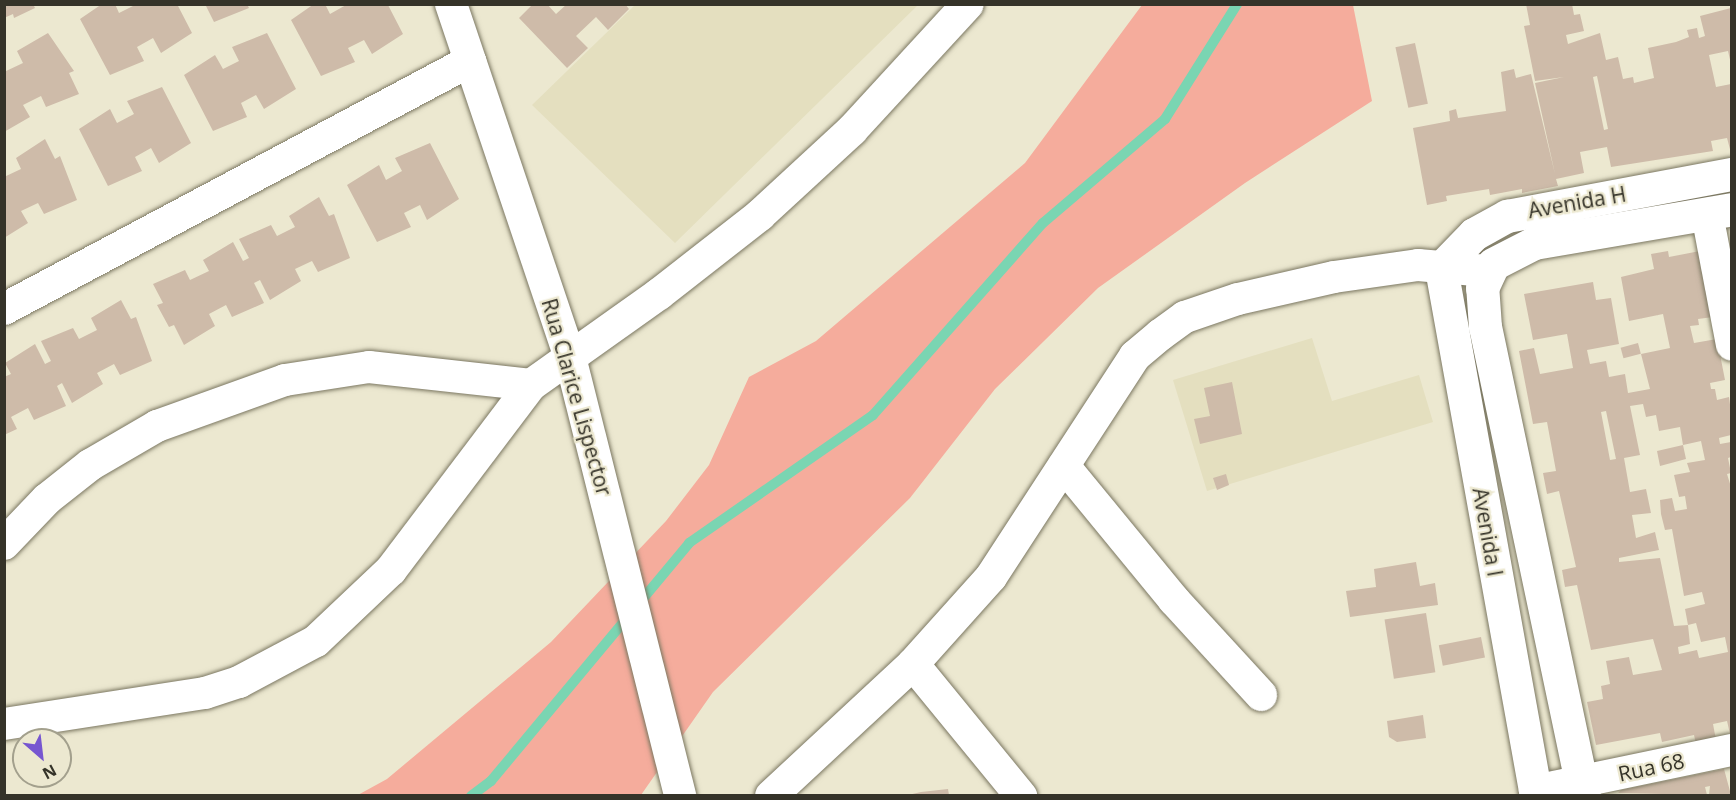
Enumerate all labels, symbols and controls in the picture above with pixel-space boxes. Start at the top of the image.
street label: Avenida H [1526,181,1628,223]
street label: Rua Clarice Lispector [537,295,617,499]
street label: Avenida I [1468,486,1508,578]
north arrow [12,728,72,788]
street label: Rua 68 [1616,748,1686,786]
text: N [39,759,60,785]

